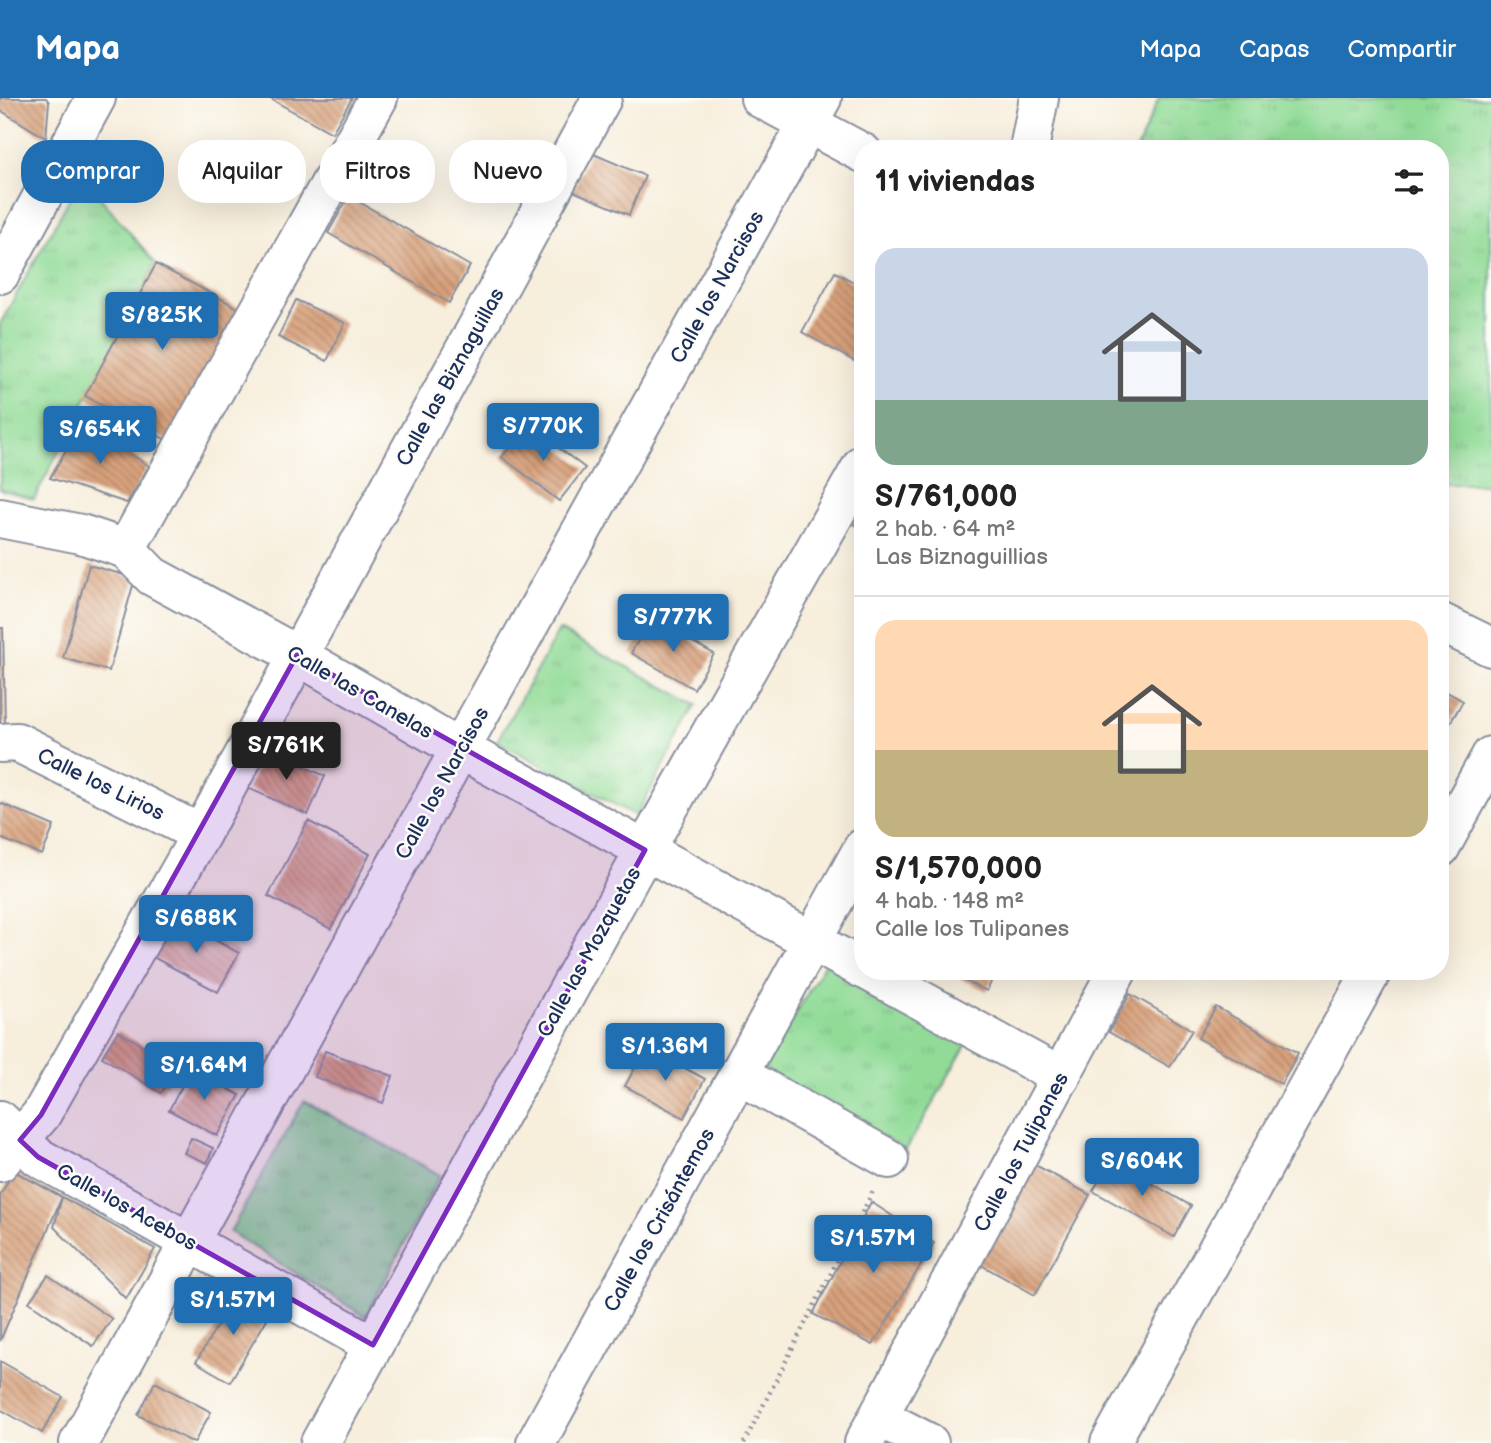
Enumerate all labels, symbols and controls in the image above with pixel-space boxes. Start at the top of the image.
text: Mapa [35,29,120,69]
text: Mapa [1140,35,1201,64]
text: Capas [1239,35,1309,64]
text: Compartir [1347,35,1456,64]
chip: Comprar [21,140,164,203]
chip: Alquilar [178,140,306,203]
chip: Filtros [320,140,435,203]
chip: Nuevo [449,140,567,203]
icon: filters [1390,163,1428,201]
text: 11 viviendas [875,164,1035,200]
street label: Calle los Narcisos [665,207,770,368]
street label: Calle las Biznaguillas [391,284,510,471]
pin: S/825K [105,292,219,352]
icon: home [1089,294,1215,420]
text: S/825K [121,301,203,329]
pin: S/770K [486,404,600,463]
pin: S/654K [43,406,157,466]
text: S/770K [503,412,583,440]
text: S/654K [59,415,141,443]
text: S/761,000 [875,479,1017,515]
text: 2 hab. · 64 m² [875,515,1015,543]
text: Las Biznaguillias [875,543,1048,571]
pin: S/777K [616,594,730,654]
text: S/777K [634,603,712,631]
street label: Calle las Canelas [282,640,437,744]
icon: home [1089,666,1215,792]
street label: Calle los Narcisos [390,703,495,864]
pin: S/761K [229,722,343,782]
text: S/761K [248,731,324,759]
street label: Calle los Lirios [33,743,169,826]
text: S/1,570,000 [875,851,1042,887]
street label: Calle las Mozquetas [532,863,647,1042]
text: 4 hab. · 148 m² [875,887,1024,915]
pin: S/688K [139,896,253,955]
text: S/688K [155,904,237,932]
text: Calle los Tulipanes [875,915,1069,943]
pin: S/1.36M [600,1024,730,1083]
text: S/1.36M [622,1032,708,1060]
pin: S/1.64M [139,1042,269,1102]
text: S/1.64M [160,1051,248,1079]
street label: Calle los Tulipanes [969,1068,1074,1236]
street label: Calle los Crisántemos [599,1124,720,1316]
pin: S/604K [1085,1138,1199,1198]
text: S/604K [1101,1147,1183,1175]
street label: Calle los Acebos [52,1158,201,1256]
pin: S/1.57M [808,1216,938,1275]
text: S/1.57M [830,1224,916,1252]
pin: S/1.57M [168,1278,298,1337]
text: S/1.57M [190,1286,276,1314]

